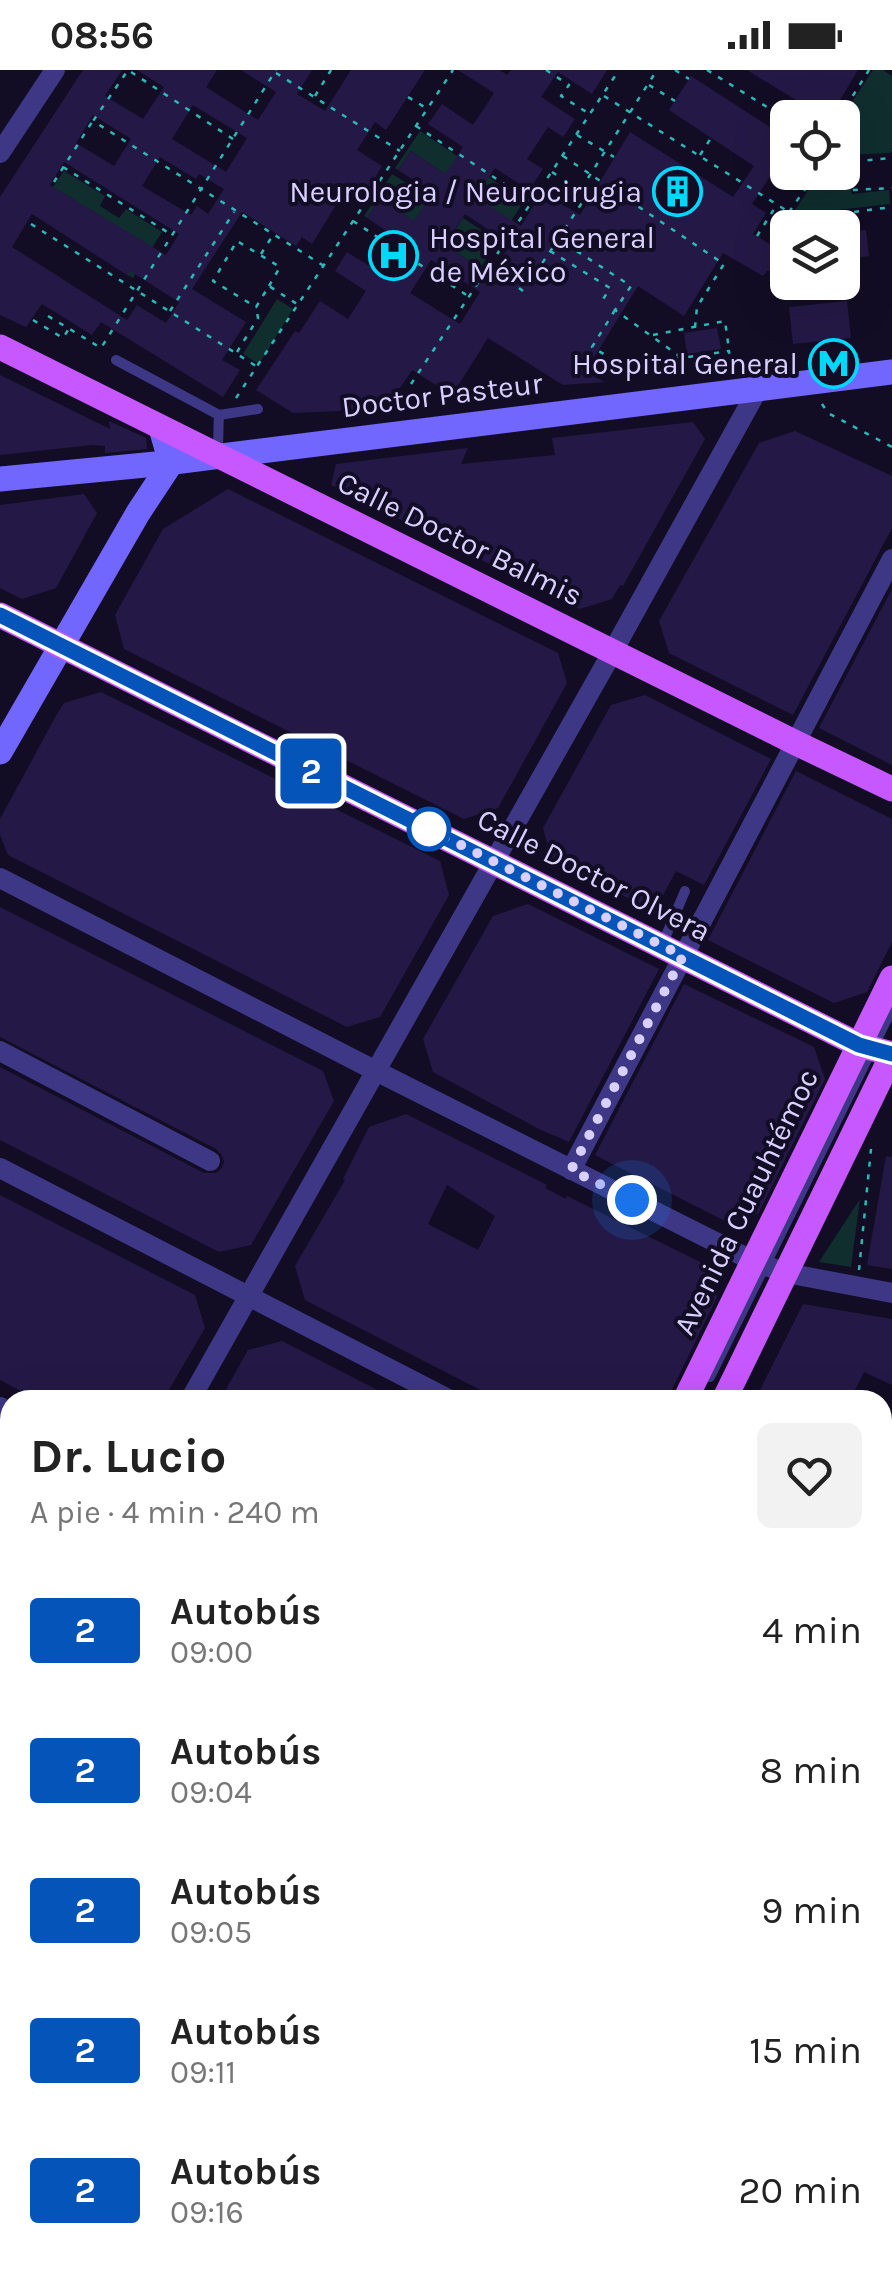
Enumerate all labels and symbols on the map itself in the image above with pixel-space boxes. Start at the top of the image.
building icon: Neurologia / Neurocirugia [651,166,703,218]
place label: Neurologia / Neurocirugia [289,174,642,210]
place label: Hospital General de México [429,220,655,290]
hospital icon: Hospital General de México [368,229,420,281]
metro station icon: Hospital General [807,338,859,390]
place label: Hospital General [572,346,798,382]
street label: Doctor Pasteur [340,365,545,425]
street label: Calle Doctor Balmis [332,464,588,614]
line badge: 2 [278,738,344,804]
street label: Calle Doctor Olvera [471,801,717,949]
unlabelled marker [408,808,450,850]
street label: Avenida Cuauhtémoc [666,1063,826,1341]
your location [607,1175,657,1225]

